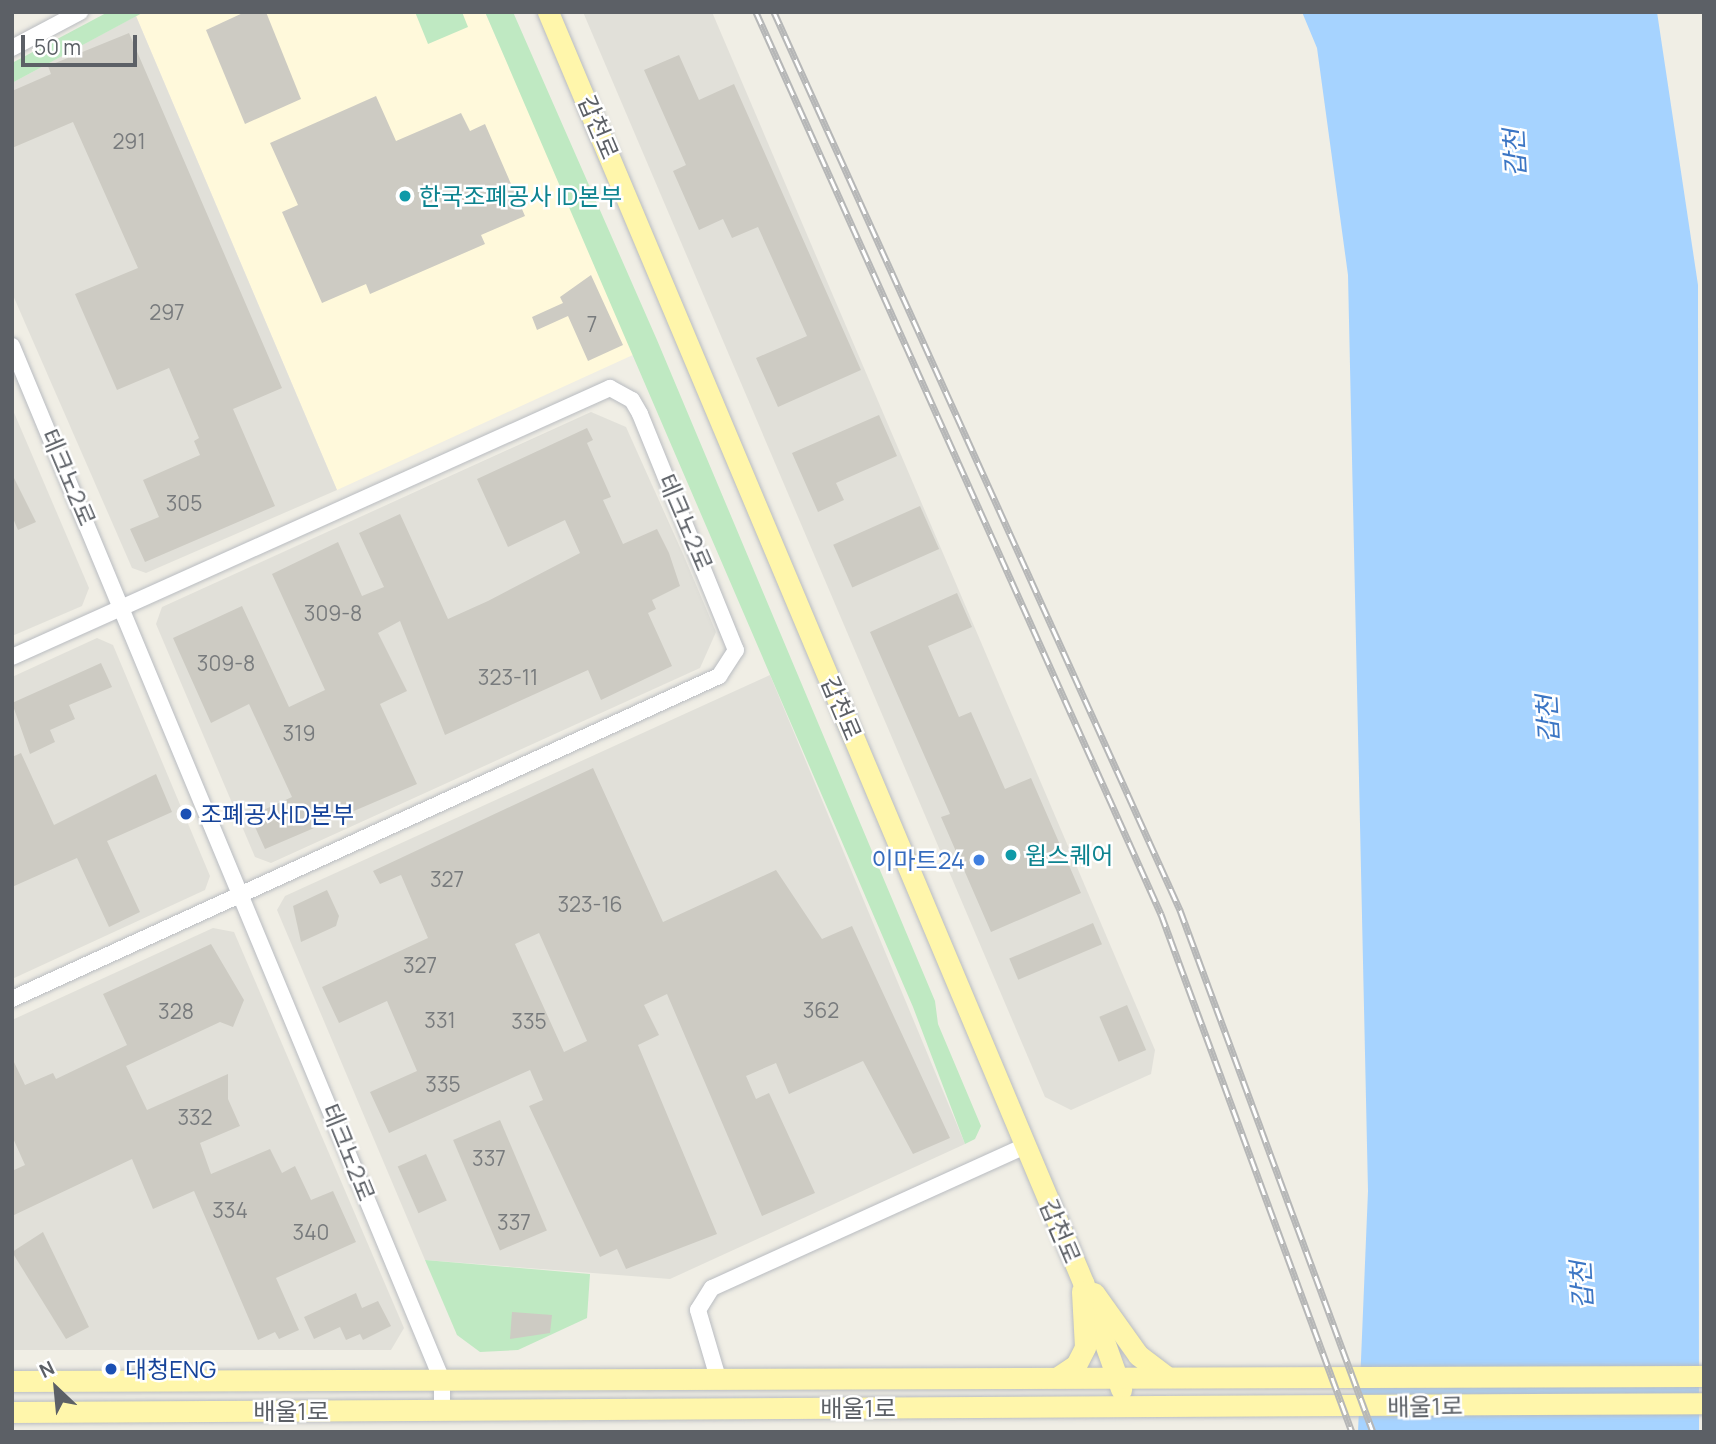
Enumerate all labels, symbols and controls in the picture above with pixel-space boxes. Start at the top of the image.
scale bar [24,21,140,65]
text: 50 m [34,33,81,61]
street label: 갑천로 [573,91,625,163]
house number: 291 [112,128,146,154]
water label: 갑천 [1498,128,1532,178]
place label: 한국조폐공사 ID본부 [419,182,622,210]
marker: 한국조폐공사 ID본부 [397,188,413,204]
house number: 297 [149,299,185,325]
house number: 7 [587,311,597,337]
street label: 테크노2로 [36,424,102,530]
street label: 테크노2로 [653,469,719,575]
house number: 305 [166,490,202,516]
house number: 309-8 [304,600,362,626]
house number: 309-8 [197,650,255,676]
house number: 323-11 [478,664,538,690]
street label: 갑천로 [816,672,868,744]
water label: 갑천 [1531,694,1565,744]
house number: 319 [283,720,315,746]
place label: 조폐공사ID본부 [200,800,354,828]
marker: 조폐공사ID본부 [178,806,194,822]
place label: 윕스퀘어 [1025,841,1113,869]
place label: 이마트24 [871,846,965,874]
marker: 윕스퀘어 [1003,847,1019,863]
marker: 이마트24 [971,852,987,868]
house number: 327 [430,866,464,892]
house number: 323-16 [557,891,623,917]
house number: 327 [403,952,437,978]
house number: 362 [803,997,839,1023]
house number: 328 [158,998,194,1024]
house number: 331 [424,1007,456,1033]
house number: 335 [511,1008,547,1034]
house number: 335 [425,1071,461,1097]
street label: 테크노2로 [317,1099,381,1205]
house number: 332 [177,1104,213,1130]
house number: 337 [472,1145,506,1171]
street label: 갑천로 [1035,1195,1087,1267]
house number: 334 [212,1197,248,1223]
house number: 337 [497,1209,531,1235]
house number: 340 [293,1219,329,1245]
water label: 갑천 [1565,1260,1599,1310]
north arrow [21,1353,91,1423]
text: N [35,1354,59,1384]
place label: 대청ENG [125,1355,216,1383]
marker: 대청ENG [103,1361,119,1377]
street label: 배울1로 [1387,1391,1463,1421]
street label: 배울1로 [820,1394,896,1422]
street label: 배울1로 [253,1397,329,1425]

